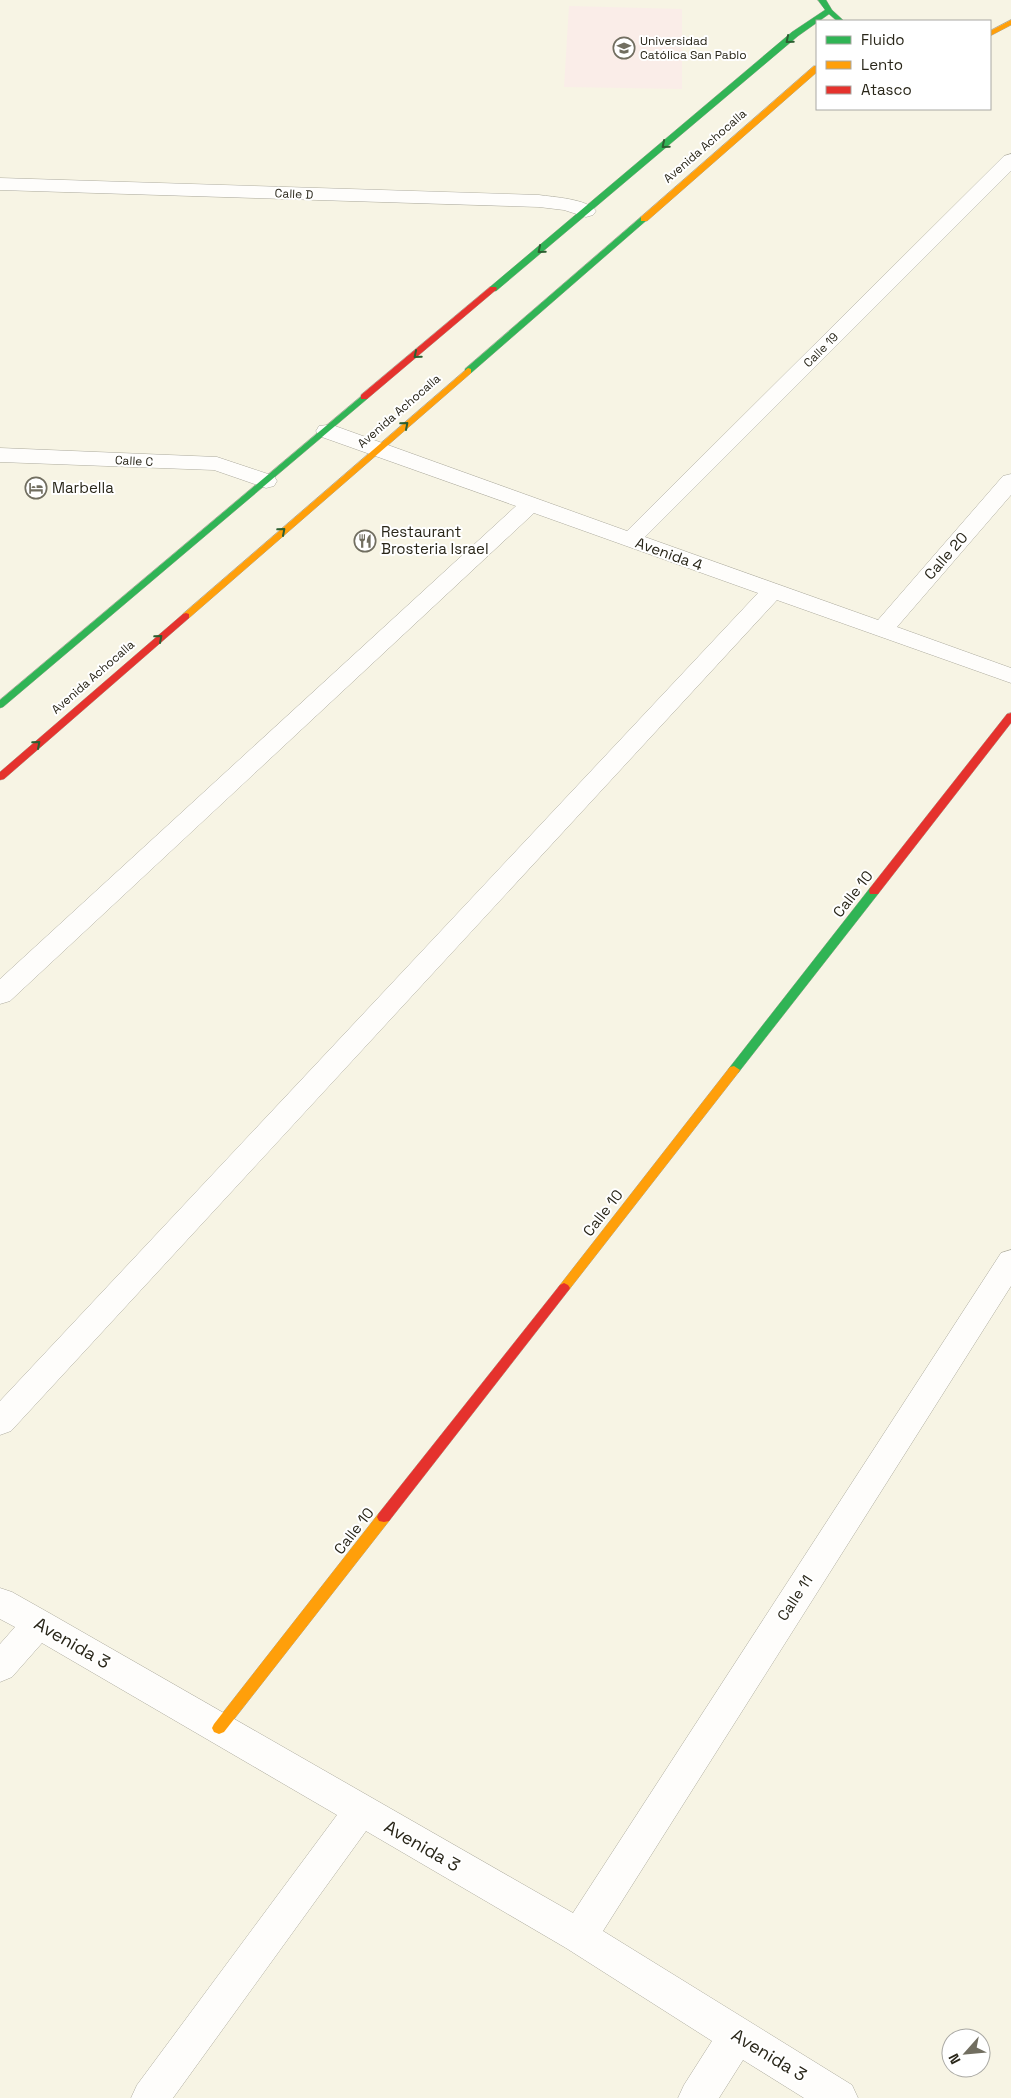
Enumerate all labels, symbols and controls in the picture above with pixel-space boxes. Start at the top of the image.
legend [816,20,991,110]
text: Fluido [861,30,905,49]
place label: Universidad Católica San Pablo [640,33,747,63]
one-way arrow [786,34,795,42]
school or university icon: Universidad Católica San Pablo [612,36,636,60]
text: Lento [861,55,903,74]
text: Atasco [861,80,912,99]
street label: Avenida Achocalla [660,105,750,186]
one-way arrow [662,139,671,147]
street label: Calle D [274,185,314,203]
one-way arrow [538,244,547,252]
street label: Calle 19 [800,329,842,371]
one-way arrow [414,349,423,357]
street label: Avenida Achocalla [354,370,444,451]
one-way arrow [399,421,408,430]
street label: Calle C [114,452,154,470]
hotel icon: Marbella [24,476,48,500]
place label: Marbella [52,478,114,497]
place label: Restaurant Brosteria Israel [381,522,489,558]
one-way arrow [276,528,285,537]
street label: Calle 20 [920,528,971,583]
restaurant icon: Restaurant Brosteria Israel [353,529,377,553]
street label: Avenida 4 [633,533,705,574]
one-way arrow [154,635,163,644]
street label: Avenida Achocalla [48,636,138,717]
one-way arrow [31,741,40,750]
street label: Calle 10 [828,866,877,921]
street label: Calle 10 [578,1185,627,1240]
street label: Calle 10 [329,1503,378,1558]
street label: Calle 11 [773,1571,816,1624]
street label: Avenida 3 [30,1612,114,1674]
street label: Avenida 3 [380,1815,464,1877]
street label: Avenida 3 [727,2023,811,2086]
north arrow [941,2028,991,2078]
text: N [944,2051,965,2067]

